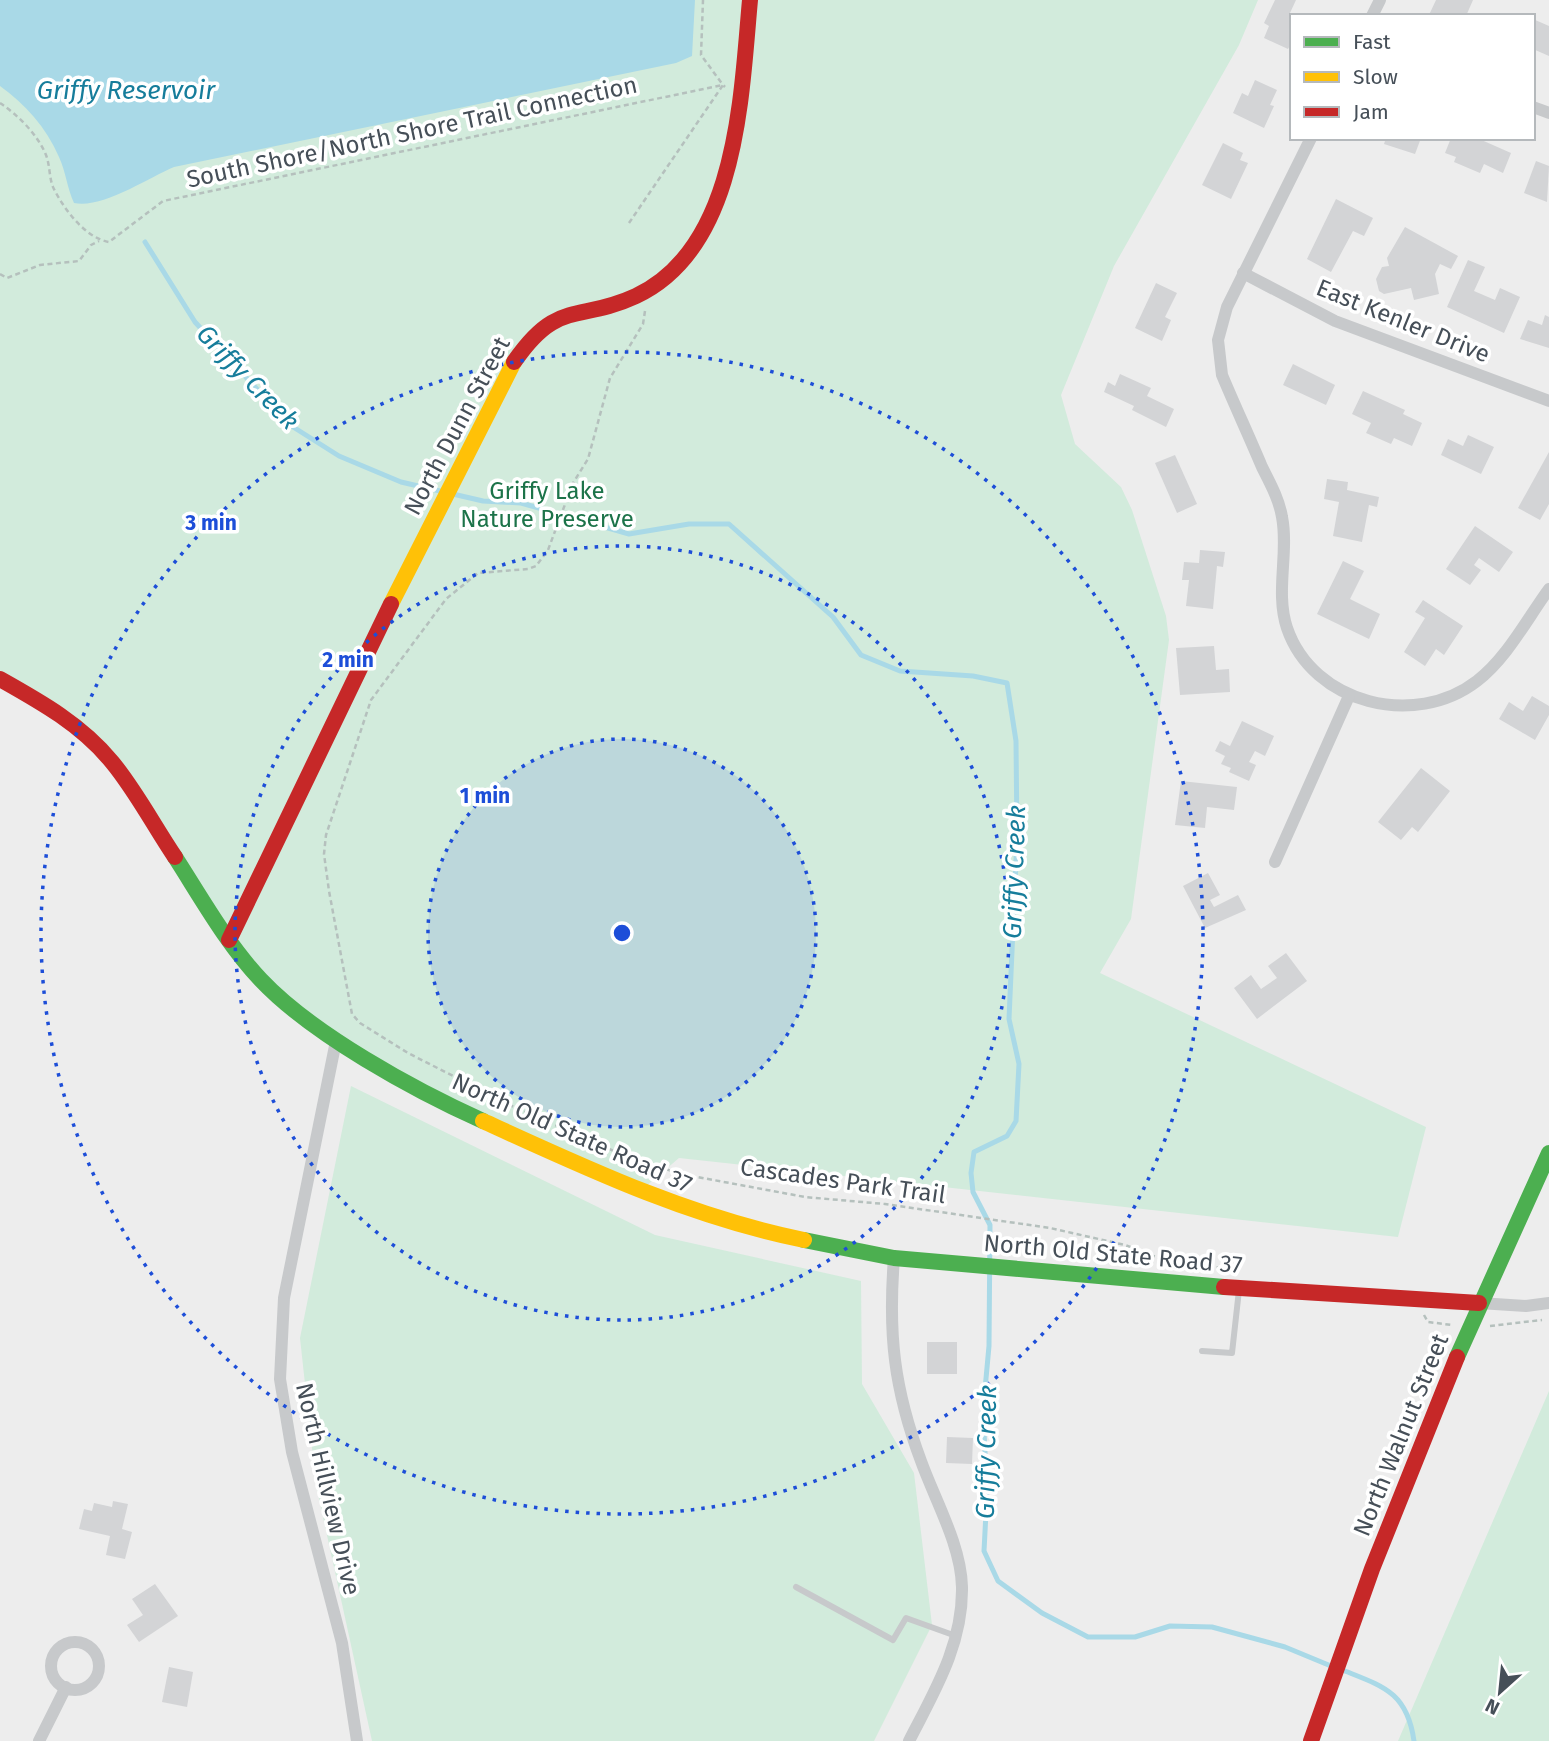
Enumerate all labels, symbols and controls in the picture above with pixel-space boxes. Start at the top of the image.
legend [1290,14,1535,140]
text: Fast [1353,29,1391,55]
text: Slow [1353,64,1398,90]
street label: South Shore/North Shore Trail Connection [184,71,640,193]
water label: Griffy Reservoir [37,75,216,106]
text: Jam [1353,99,1389,125]
street label: East Kenler Drive [1312,273,1494,369]
water label: Griffy Creek [190,318,305,436]
street label: North Dunn Street [398,332,516,520]
park label: Griffy Lake Nature Preserve [460,477,634,533]
text: 3 min [184,510,237,536]
text: 2 min [322,647,374,673]
text: 1 min [460,783,510,809]
water label: Griffy Creek [997,805,1032,940]
centre of rings [610,921,634,945]
street label: North Old State Road 37 [448,1067,696,1199]
street label: Cascades Park Trail [739,1153,947,1209]
street label: North Old State Road 37 [982,1229,1244,1279]
street label: North Walnut Street [1348,1329,1455,1540]
street label: North Hillview Drive [290,1380,366,1598]
water label: Griffy Creek [970,1385,1003,1519]
north arrow [1465,1657,1535,1727]
text: N [1482,1694,1503,1720]

